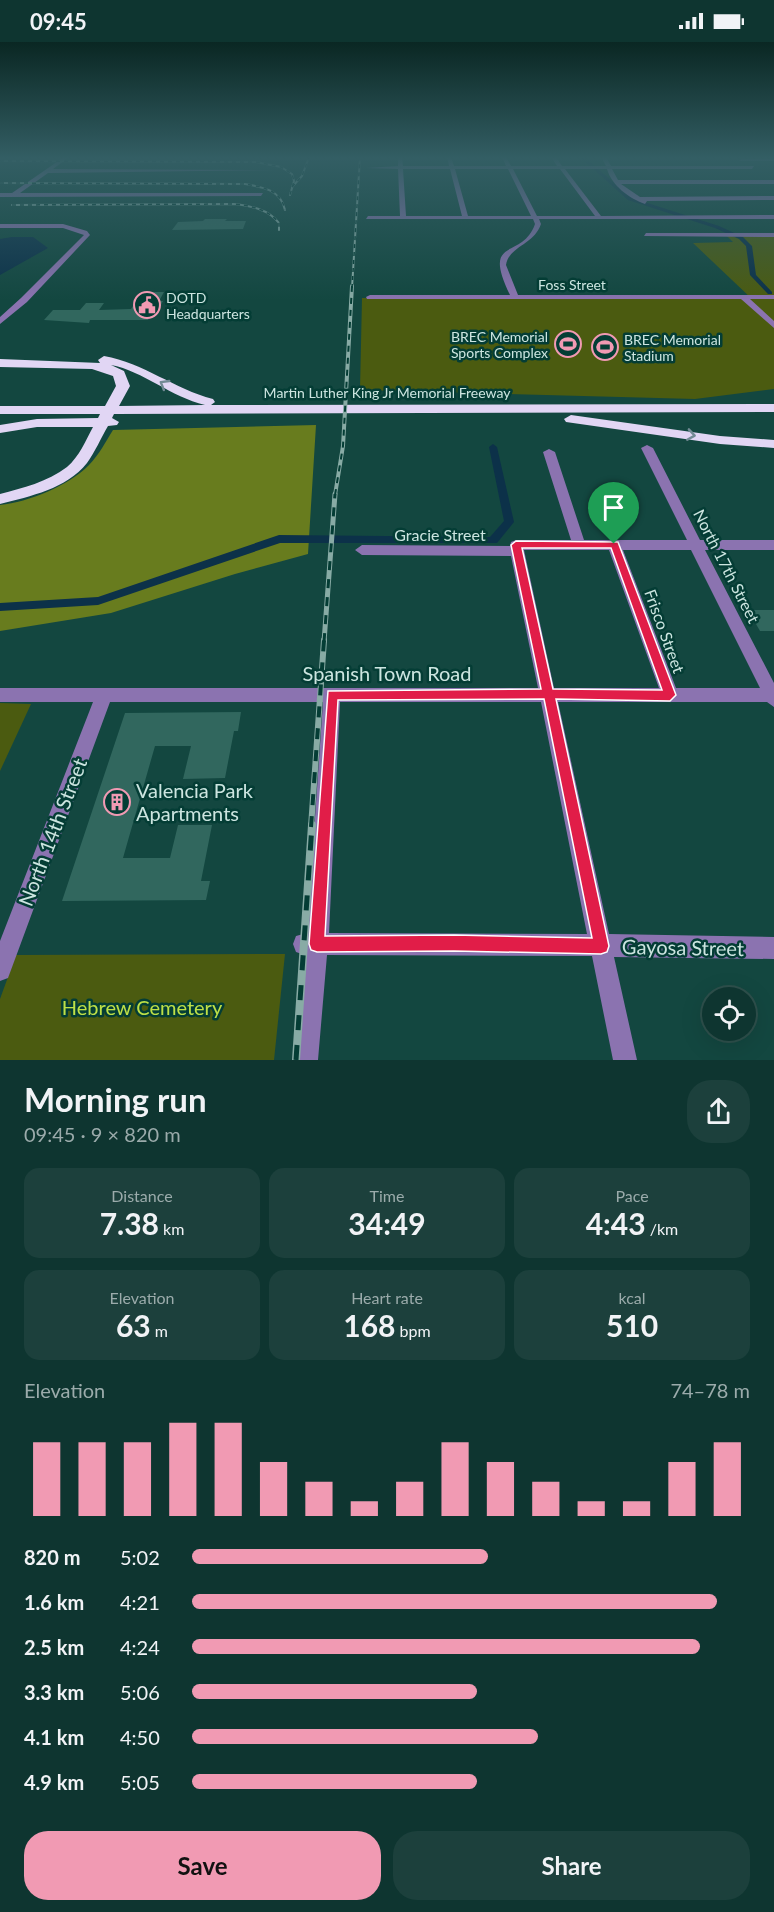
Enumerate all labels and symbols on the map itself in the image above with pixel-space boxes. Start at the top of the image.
street label: Foss Street [538,276,606,293]
place label: DOTD Headquarters [166,289,250,322]
public building icon: DOTD Headquarters [132,290,162,320]
place label: BREC Memorial Sports Complex [451,328,548,361]
sports icon: BREC Memorial Sports Complex [553,329,583,359]
place label: BREC Memorial Stadium [624,331,721,364]
sports icon: BREC Memorial Stadium [590,332,620,362]
one-way arrow [160,380,170,392]
street label: Martin Luther King Jr Memorial Freeway [264,384,511,401]
one-way arrow [687,429,696,441]
pin [588,482,639,544]
street label: North 17th Street [690,506,764,626]
street label: Gracie Street [394,525,486,544]
street label: Frisco Street [641,587,689,676]
street label: Spanish Town Road [303,661,472,685]
street label: North 14th Street [13,755,91,909]
place label: Valencia Park Apartments [136,778,254,825]
building icon: Valencia Park Apartments [102,787,132,817]
street label: Gayosa Street [622,934,744,960]
park label: Hebrew Cemetery [62,995,223,1019]

